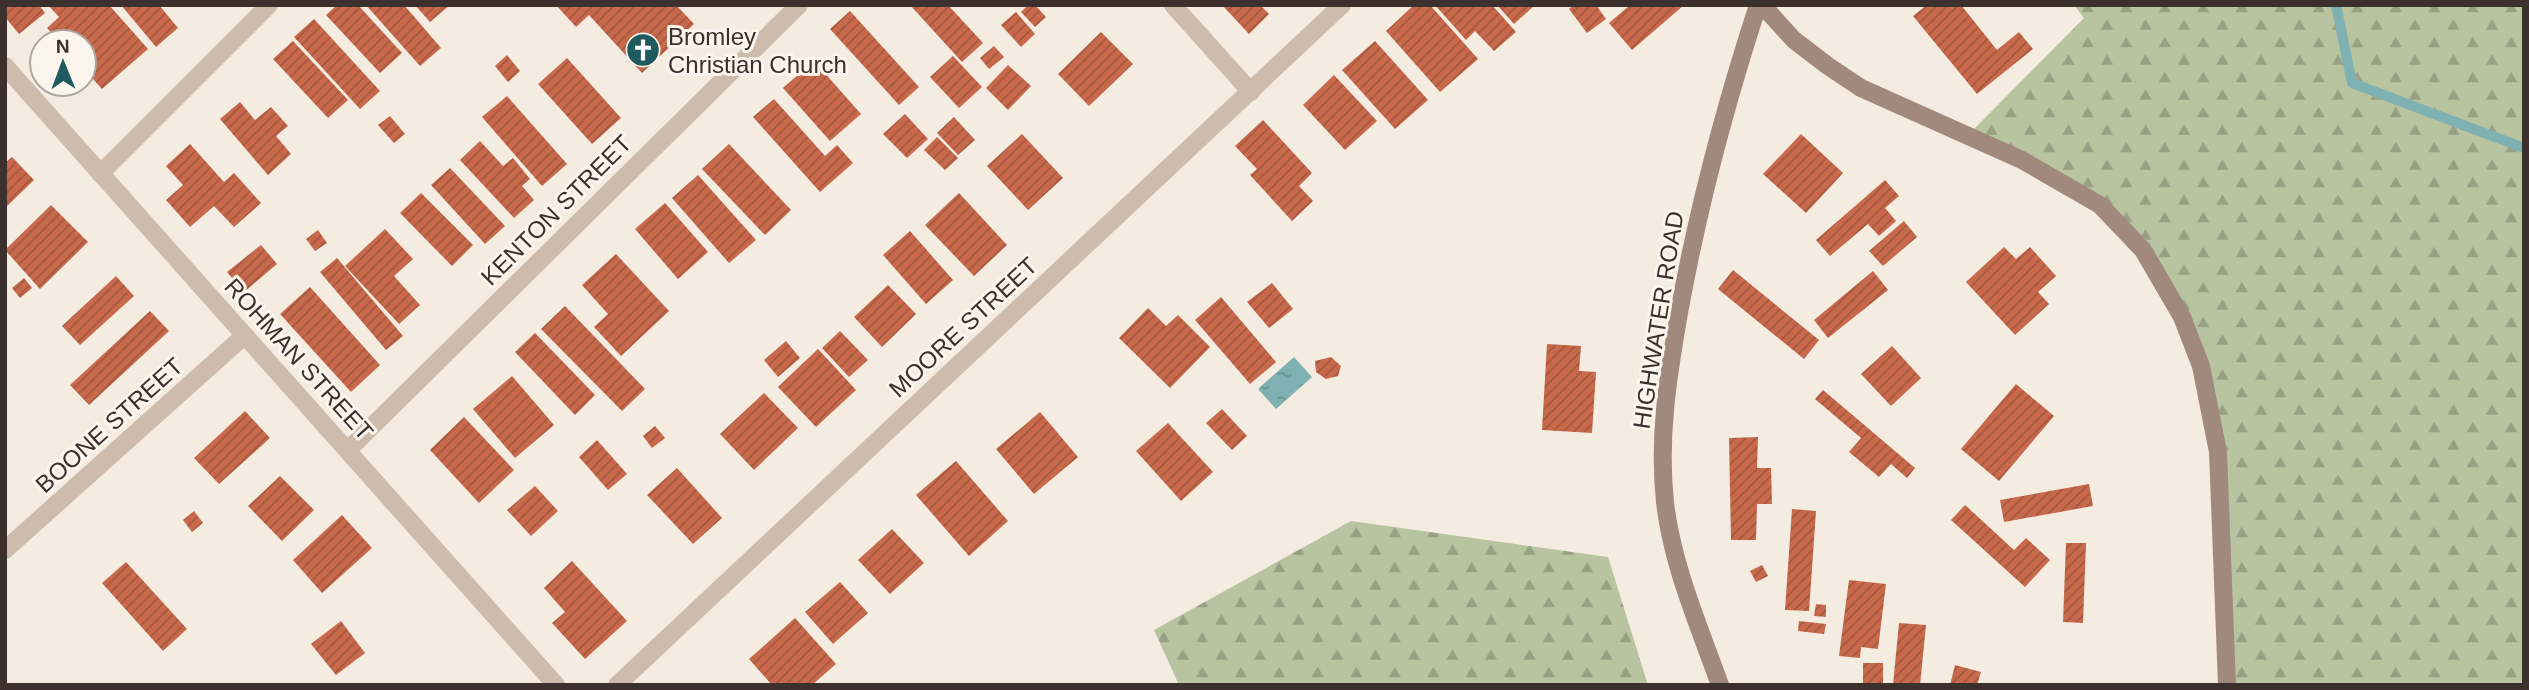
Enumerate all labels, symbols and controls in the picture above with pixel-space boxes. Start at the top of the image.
place label: Bromley Christian Church [668,23,847,78]
north arrow [28,28,98,98]
church icon: Bromley Christian Church [624,31,662,69]
text: N [56,36,70,57]
street label: KENTON STREET [475,129,637,291]
street label: HIGHWATER ROAD [1627,209,1689,431]
street label: MOORE STREET [884,251,1043,402]
street label: ROHMAN STREET [219,273,379,446]
street label: BOONE STREET [30,352,188,498]

